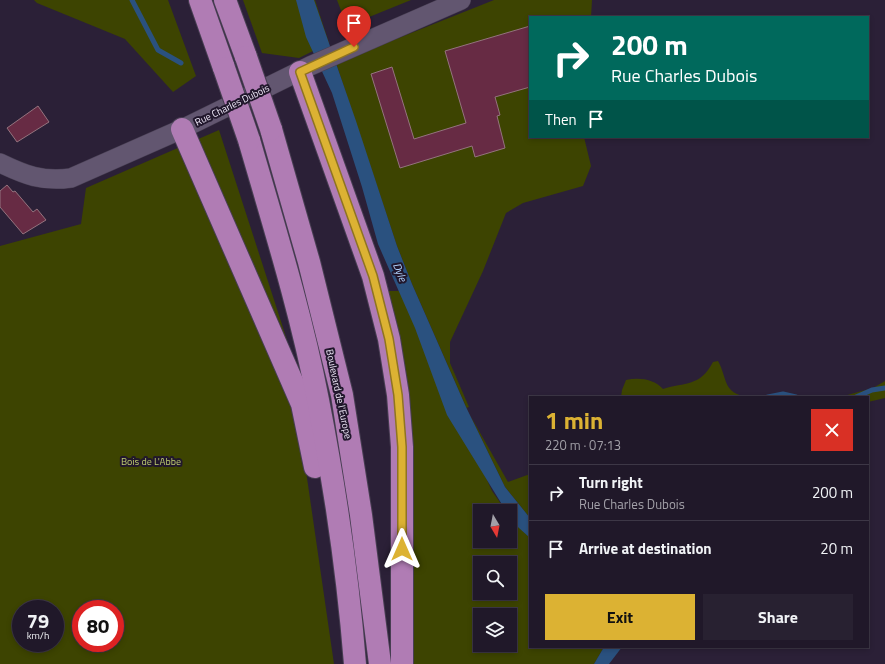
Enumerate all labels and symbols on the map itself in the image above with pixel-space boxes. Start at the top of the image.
pin [337,6,371,47]
street label: Rue Charles Dubois [192,80,272,130]
water label: Dyle [389,260,411,285]
street label: Boulevard de l'Europe [322,348,356,440]
park label: Bois de L'Abbe [121,454,181,469]
north arrow [473,504,517,548]
position arrow [381,528,423,570]
speed limit sign: 80 [72,600,124,652]

